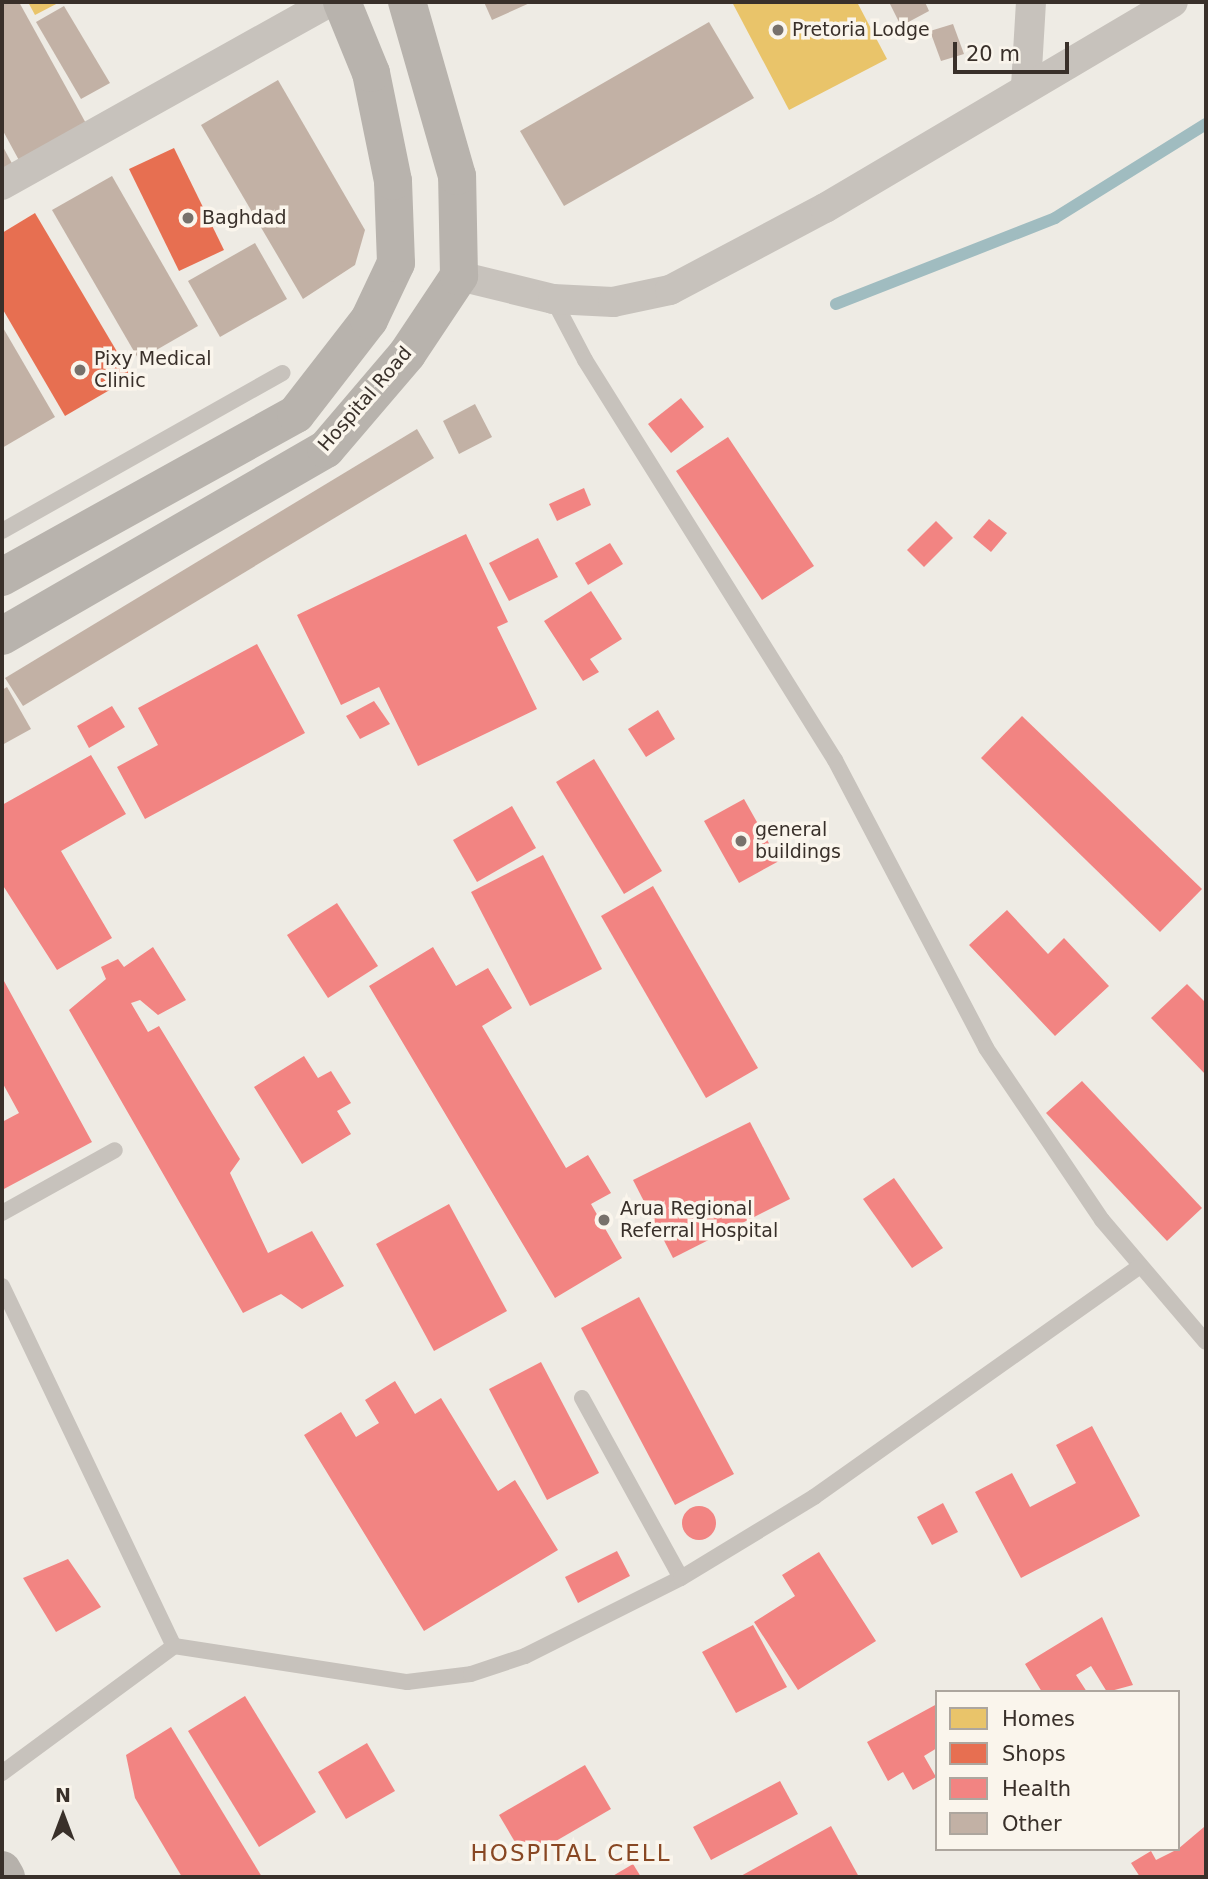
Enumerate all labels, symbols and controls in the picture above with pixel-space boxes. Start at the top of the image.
place label: Pretoria Lodge [792,19,930,41]
marker: Pretoria Lodge [770,22,786,38]
scale bar [956,28,1072,72]
text: 20 m [966,42,1020,66]
place label: Baghdad [202,207,287,229]
marker: Baghdad [180,210,196,226]
street label: Hospital Road [313,342,417,456]
place label: Pixy Medical Clinic [94,348,212,392]
marker: Pixy Medical Clinic [72,362,88,378]
place label: general buildings [755,819,841,863]
marker: general buildings [733,833,749,849]
place label: Arua Regional Referral Hospital [620,1198,778,1242]
marker: Arua Regional Referral Hospital [594,1210,614,1230]
legend [935,1690,1180,1851]
text: Homes [1002,1707,1075,1731]
text: Shops [1002,1742,1066,1766]
text: Health [1002,1777,1071,1801]
north arrow [28,1781,98,1851]
text: N [55,1784,71,1806]
text: Other [1002,1812,1062,1836]
district label: HOSPITAL CELL [472,1839,670,1867]

